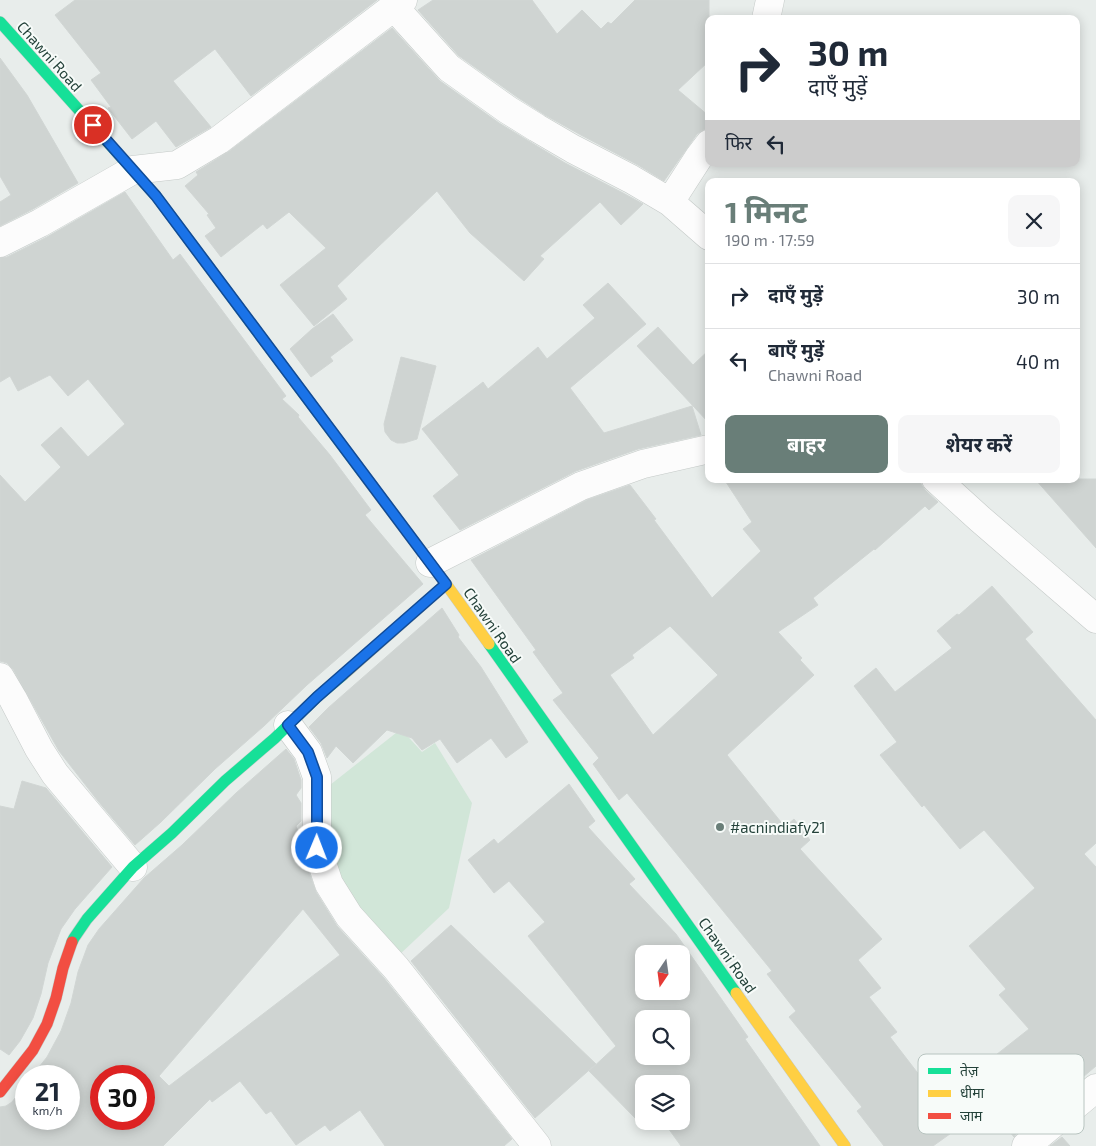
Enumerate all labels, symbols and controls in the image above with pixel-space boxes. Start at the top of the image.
street label: Chawni Road [14,17,86,95]
text: 30 m [808,31,888,73]
icon: right [725,35,790,100]
text: दाएँ मुड़ें [808,73,867,99]
pin [72,104,114,146]
icon: arrive [79,111,107,139]
icon: left [762,130,790,158]
text: फिर [725,131,752,154]
text: 1 मिनट [725,193,807,229]
button: close [1008,195,1060,247]
text: 190 m · 17:59 [725,230,815,249]
icon: right [725,282,753,310]
text: दाएँ मुड़ें [768,283,823,306]
text: 30 m [1017,285,1060,308]
text: बाएँ मुड़ें [768,338,824,361]
icon: left [725,347,753,375]
text: 40 m [1016,350,1060,373]
text: Chawni Road [768,365,862,384]
button: बाहर [725,415,888,473]
button: शेयर करें [898,415,1060,473]
street label: Chawni Road [460,584,526,666]
place label: #acnindiafy21 [730,818,826,836]
position arrow [290,821,342,873]
marker: #acnindiafy21 [714,821,726,833]
street label: Chawni Road [695,914,761,996]
north arrow [635,945,690,1000]
map controls [635,945,690,1130]
button: search [635,1010,690,1065]
legend [918,1054,1084,1134]
text: तेज़ [960,1062,979,1079]
speed limit sign: 30 [90,1065,155,1130]
button: layers [635,1075,690,1130]
text: 21 [35,1076,60,1106]
text: धीमा [960,1084,985,1101]
text: km/h [33,1103,62,1117]
text: जाम [960,1107,983,1124]

